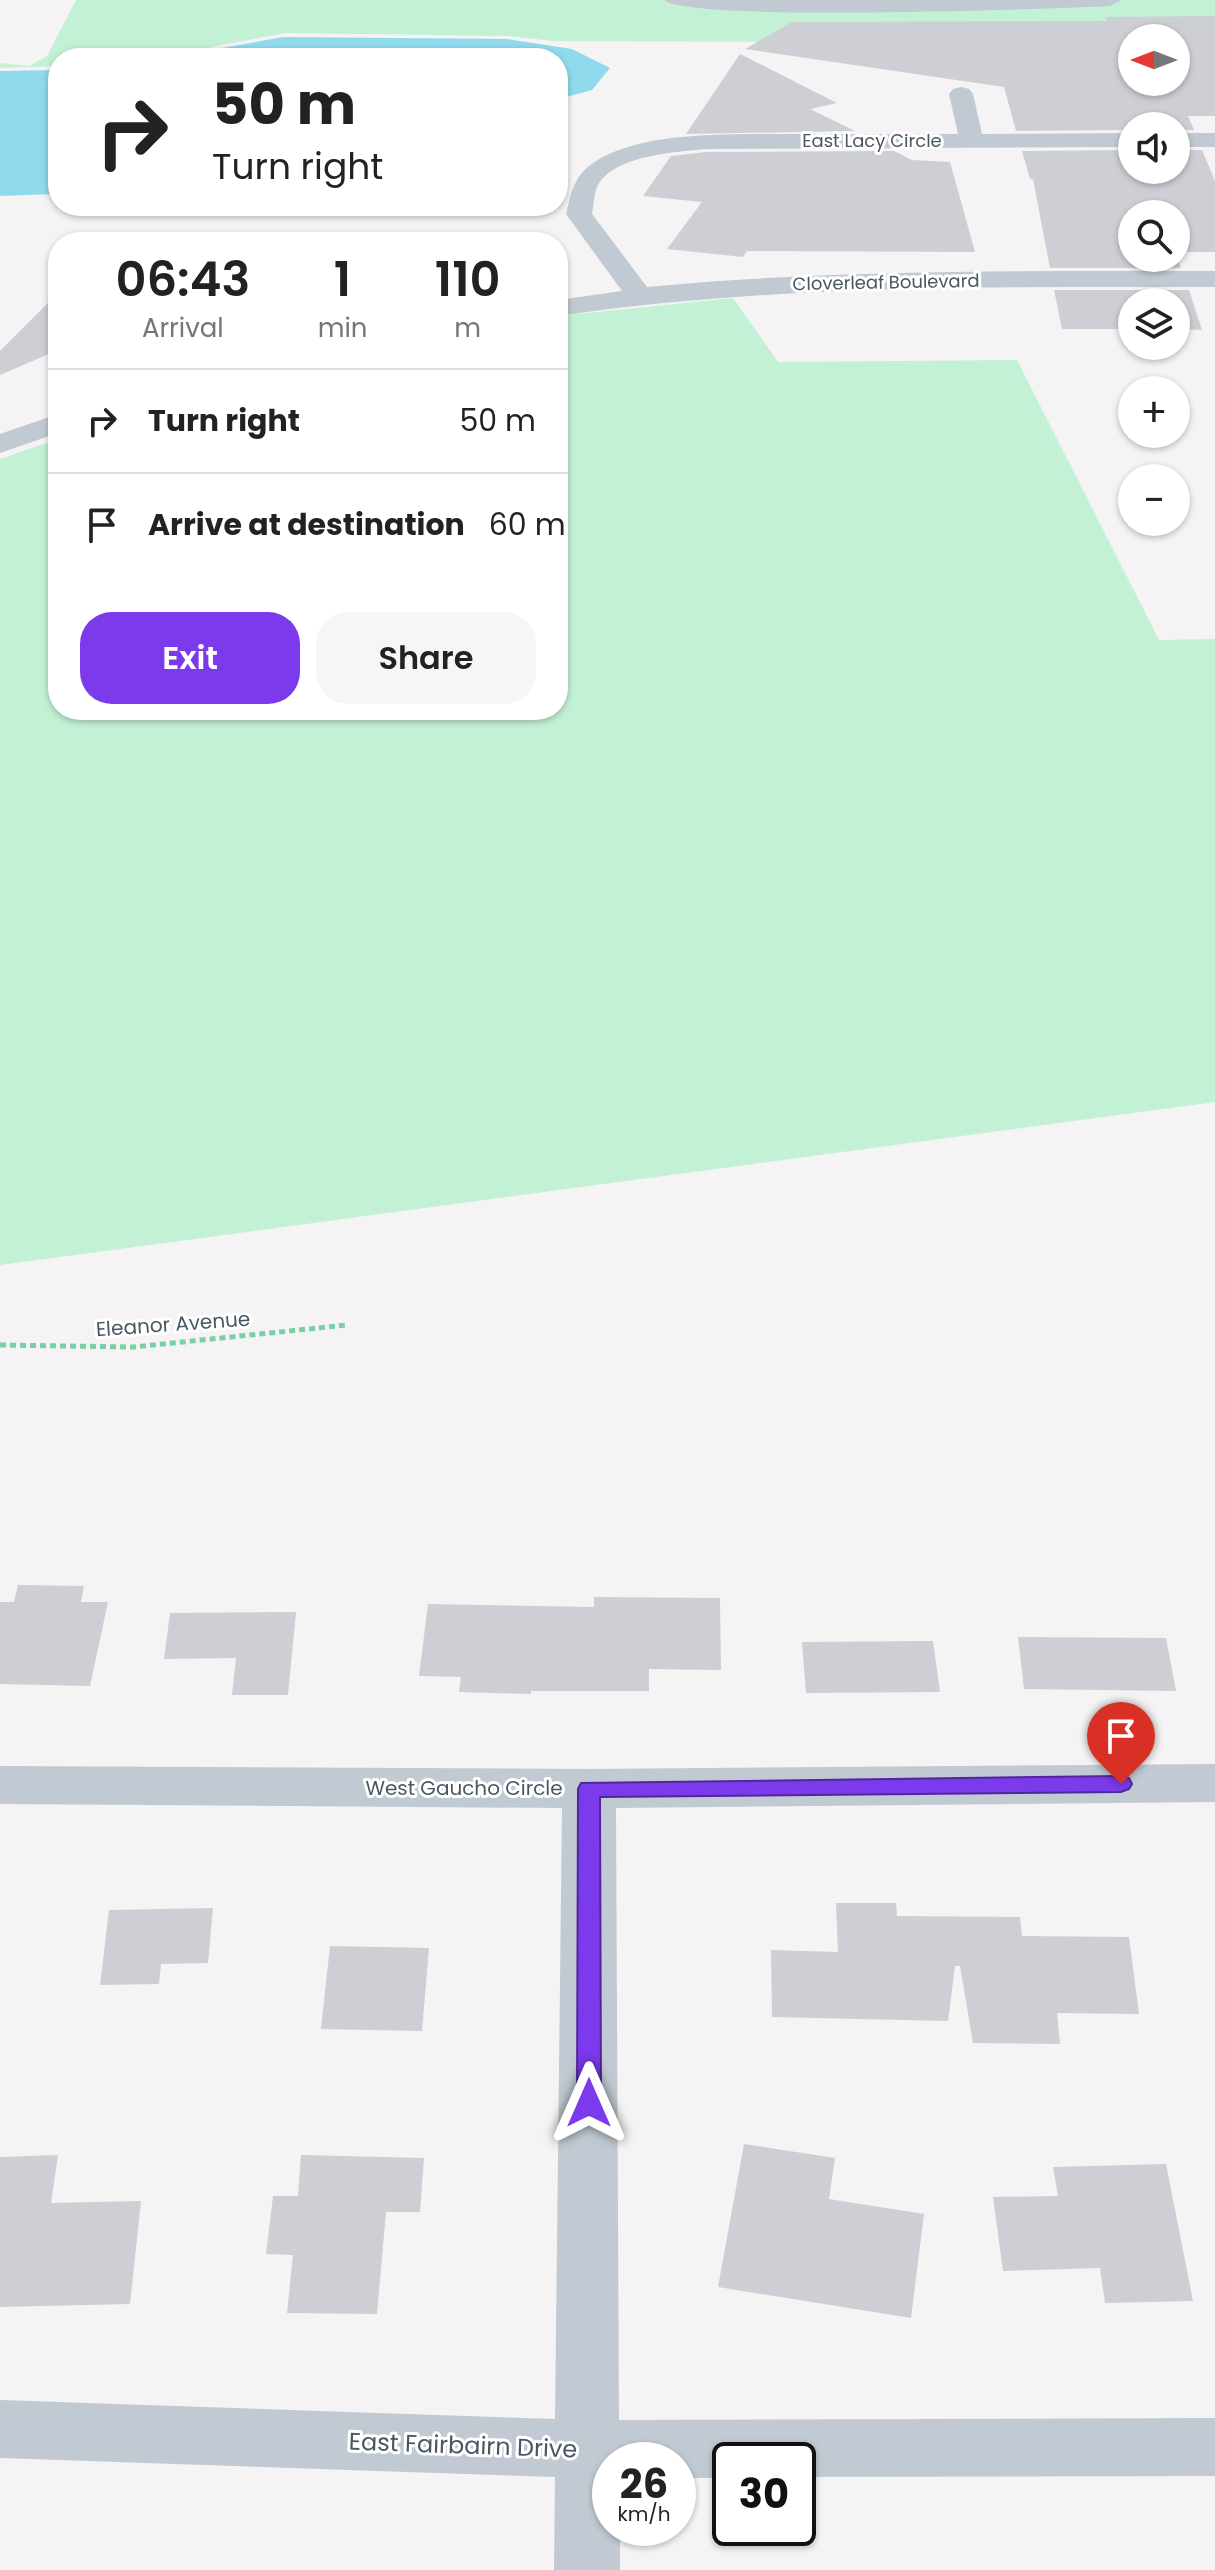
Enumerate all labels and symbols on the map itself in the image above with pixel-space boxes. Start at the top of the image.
north arrow [1118,24,1190,96]
street label: East Lacy Circle [802,128,942,153]
street label: Cloverleaf Boulevard [792,268,980,296]
street label: Eleanor Avenue [95,1305,251,1343]
pin [1087,1702,1155,1784]
street label: West Gaucho Circle [365,1774,563,1802]
position arrow [547,2061,631,2145]
street label: East Fairbairn Drive [348,2425,578,2465]
speed limit sign: 30 [712,2442,816,2546]

